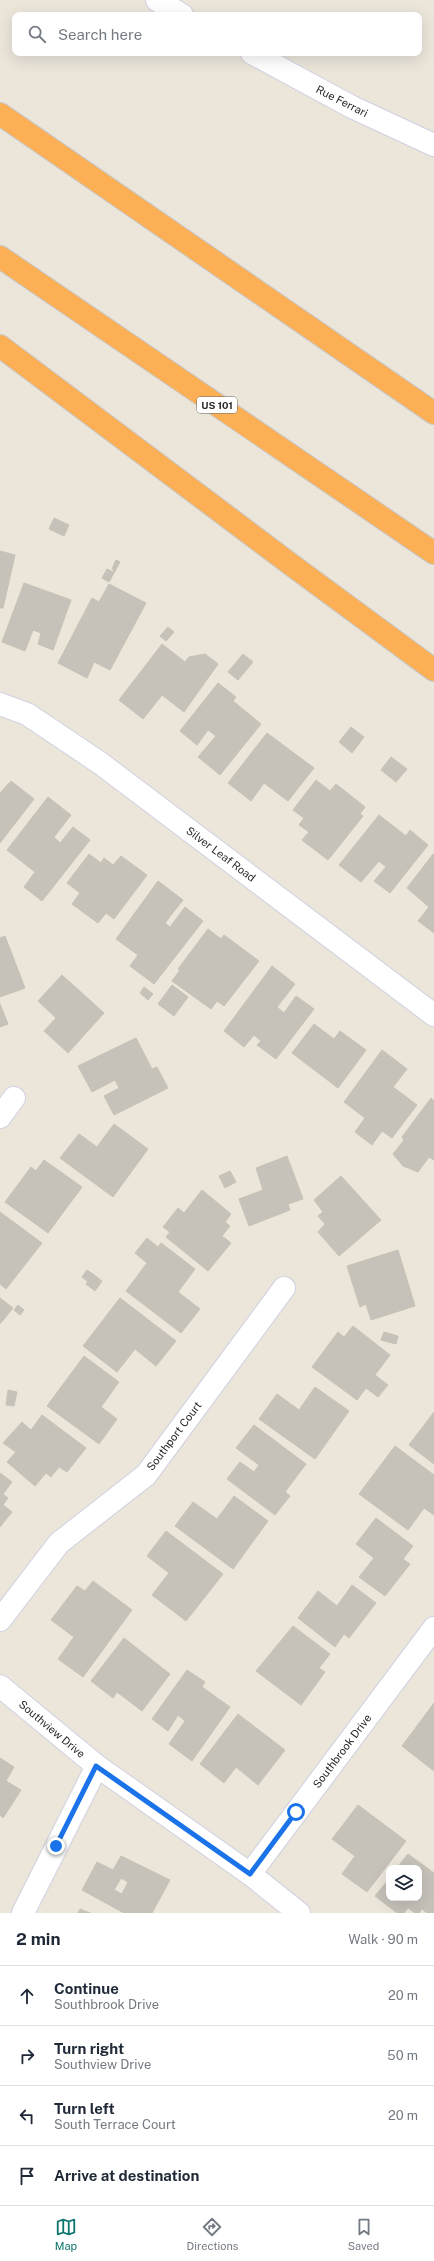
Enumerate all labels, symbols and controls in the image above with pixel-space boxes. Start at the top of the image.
search box [12,12,422,56]
icon: search [26,23,48,45]
text: Search here [58,26,142,43]
street label: Rue Ferrari [314,83,370,119]
road number: US 101 [197,397,237,413]
street label: Silver Leaf Road [184,824,258,884]
street label: Southport Court [144,1399,204,1473]
street label: Southview Drive [17,1698,87,1760]
street label: Southbrook Drive [310,1712,374,1790]
route start [287,1803,305,1821]
route end [47,1837,65,1855]
map controls [386,1865,422,1901]
button: layers [386,1865,422,1901]
text: 2 min [16,1929,61,1949]
text: Walk · 90 m [348,1932,418,1947]
text: Continue [54,1980,119,1997]
icon: ahead [16,1985,38,2007]
text: 20 m [388,1988,418,2003]
text: Southbrook Drive [54,1997,159,2012]
text: Turn right [54,2040,124,2057]
icon: right [16,2045,38,2067]
text: 50 m [387,2048,418,2063]
text: Southview Drive [54,2057,151,2072]
text: Turn left [54,2100,115,2117]
icon: left [16,2105,38,2127]
text: 20 m [388,2108,418,2123]
text: South Terrace Court [54,2117,176,2132]
icon: arrive [16,2165,38,2187]
text: Arrive at destination [54,2167,199,2184]
tab: Map [55,2216,77,2252]
tab: Directions [187,2216,238,2252]
tab: Saved [348,2216,379,2252]

